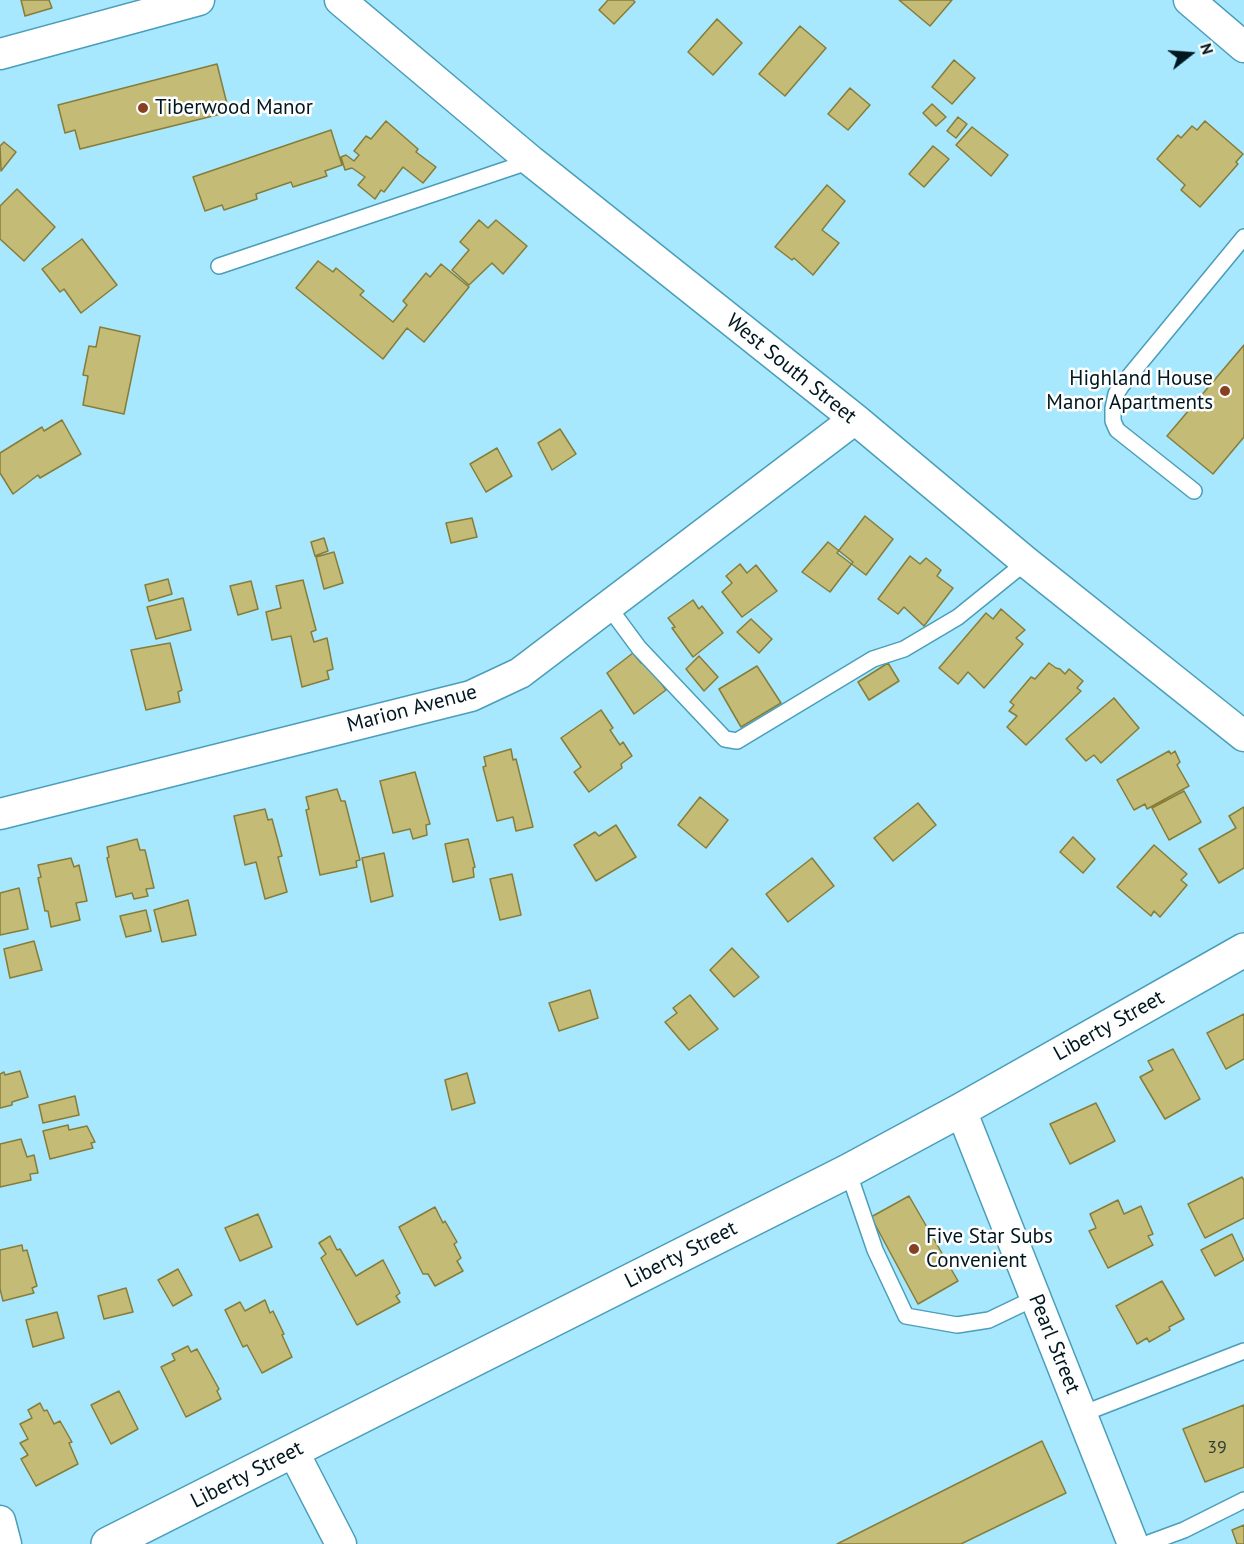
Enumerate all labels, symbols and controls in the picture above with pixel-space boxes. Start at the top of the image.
north arrow [1160,24,1220,84]
text: N [1196,41,1218,57]
place label: Tiberwood Manor [155,95,313,121]
marker: Tiberwood Manor [136,101,150,115]
street label: West South Street [721,309,861,429]
place label: Highland House Manor Apartments [1046,366,1213,416]
marker: Highland House Manor Apartments [1218,384,1232,398]
street label: Marion Avenue [344,680,480,738]
street label: Liberty Street [1049,985,1169,1067]
street label: Liberty Street [621,1216,741,1294]
place label: Five Star Subs Convenient [926,1224,1053,1274]
marker: Five Star Subs Convenient [907,1242,921,1256]
street label: Pearl Street [1023,1291,1085,1397]
street label: Liberty Street [187,1436,307,1514]
house number: 39 [1207,1437,1227,1459]

